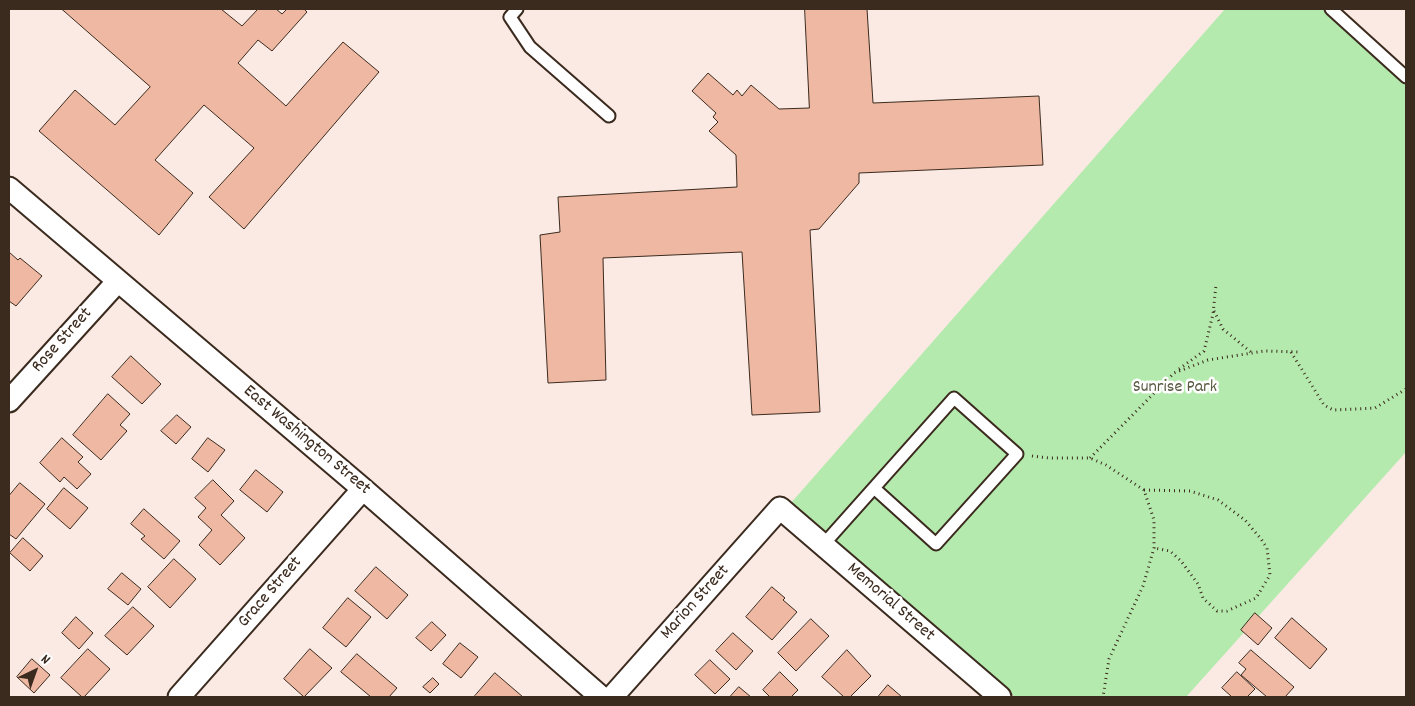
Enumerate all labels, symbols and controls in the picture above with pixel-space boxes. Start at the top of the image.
street label: Rose Street [28,304,98,378]
park label: Sunrise Park [1133,378,1217,400]
street label: East Washington Street [238,381,374,501]
street label: Grace Street [234,553,308,633]
street label: Memorial Street [842,559,938,647]
street label: Marion Street [657,561,735,645]
north arrow [10,646,60,696]
text: N [36,650,54,670]

